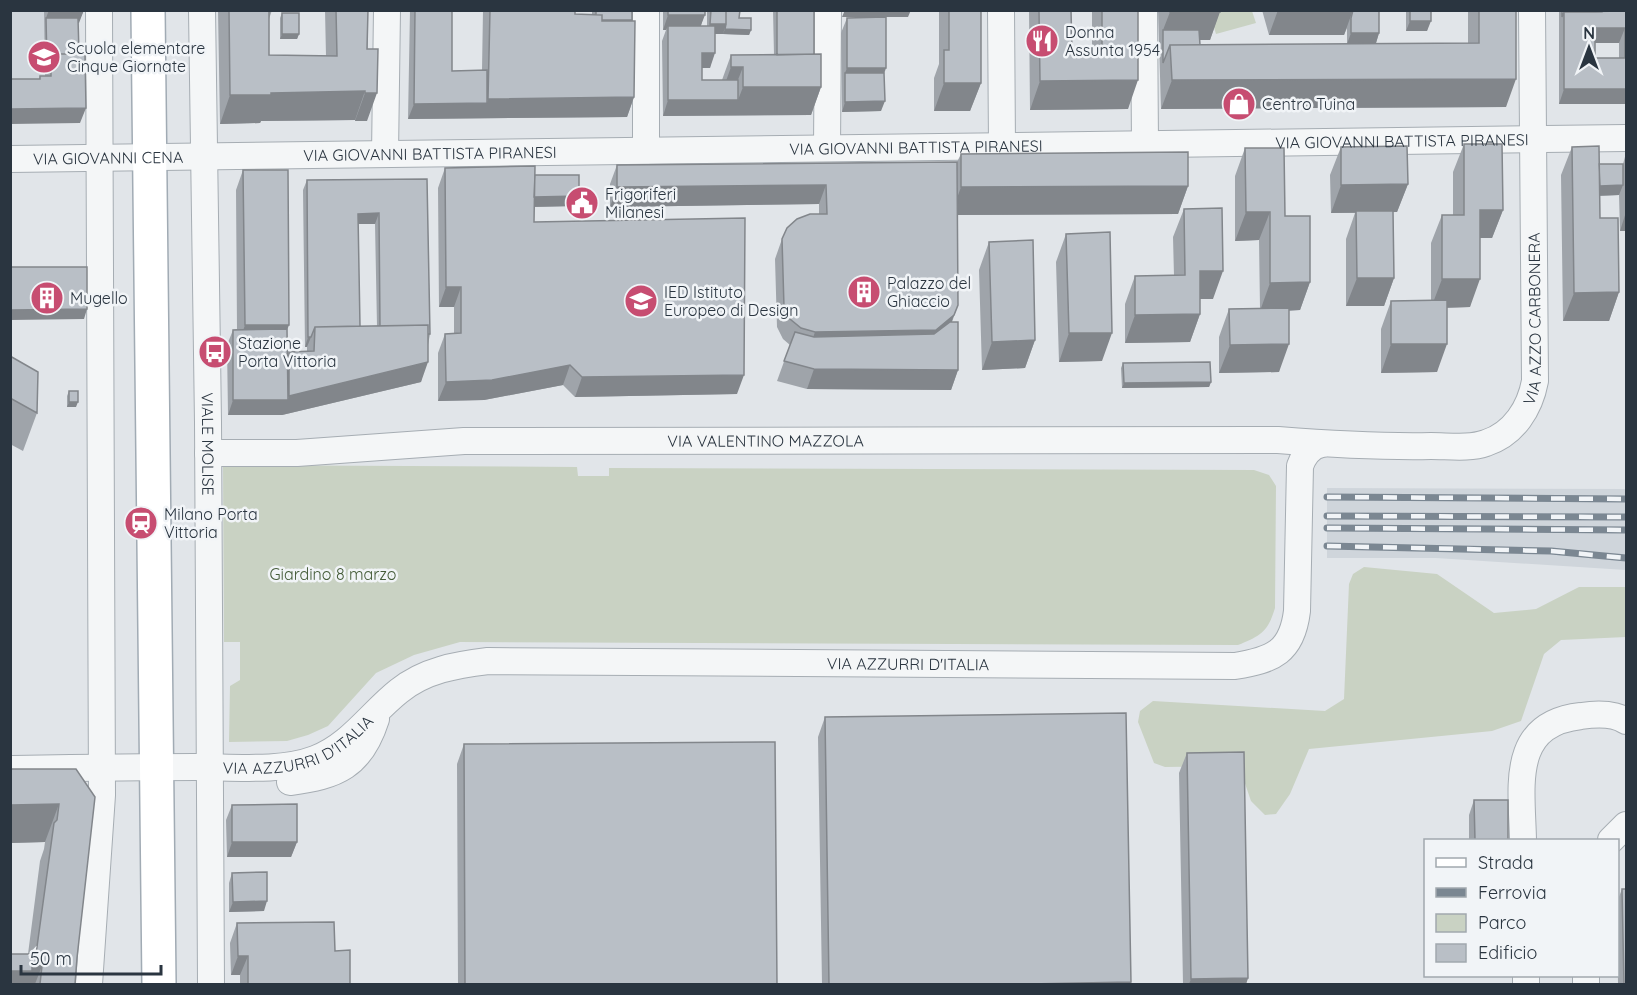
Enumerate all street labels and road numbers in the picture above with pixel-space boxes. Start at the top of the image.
street label: VIA GIOVANNI BATTISTA PIRANESI [1275,129,1529,153]
street label: VIA GIOVANNI BATTISTA PIRANESI [789,136,1043,159]
street label: VIA GIOVANNI BATTISTA PIRANESI [303,142,557,165]
street label: VIA GIOVANNI CENA [33,147,183,169]
street label: VIA AZZO CARBONERA [1518,232,1545,408]
street label: VIALE MOLISE [198,392,218,496]
street label: VIA VALENTINO MAZZOLA [667,431,864,451]
street label: VIA AZZURRI D'ITALIA [827,653,989,674]
street label: VIA AZZURRI D'ITALIA [222,711,377,778]

